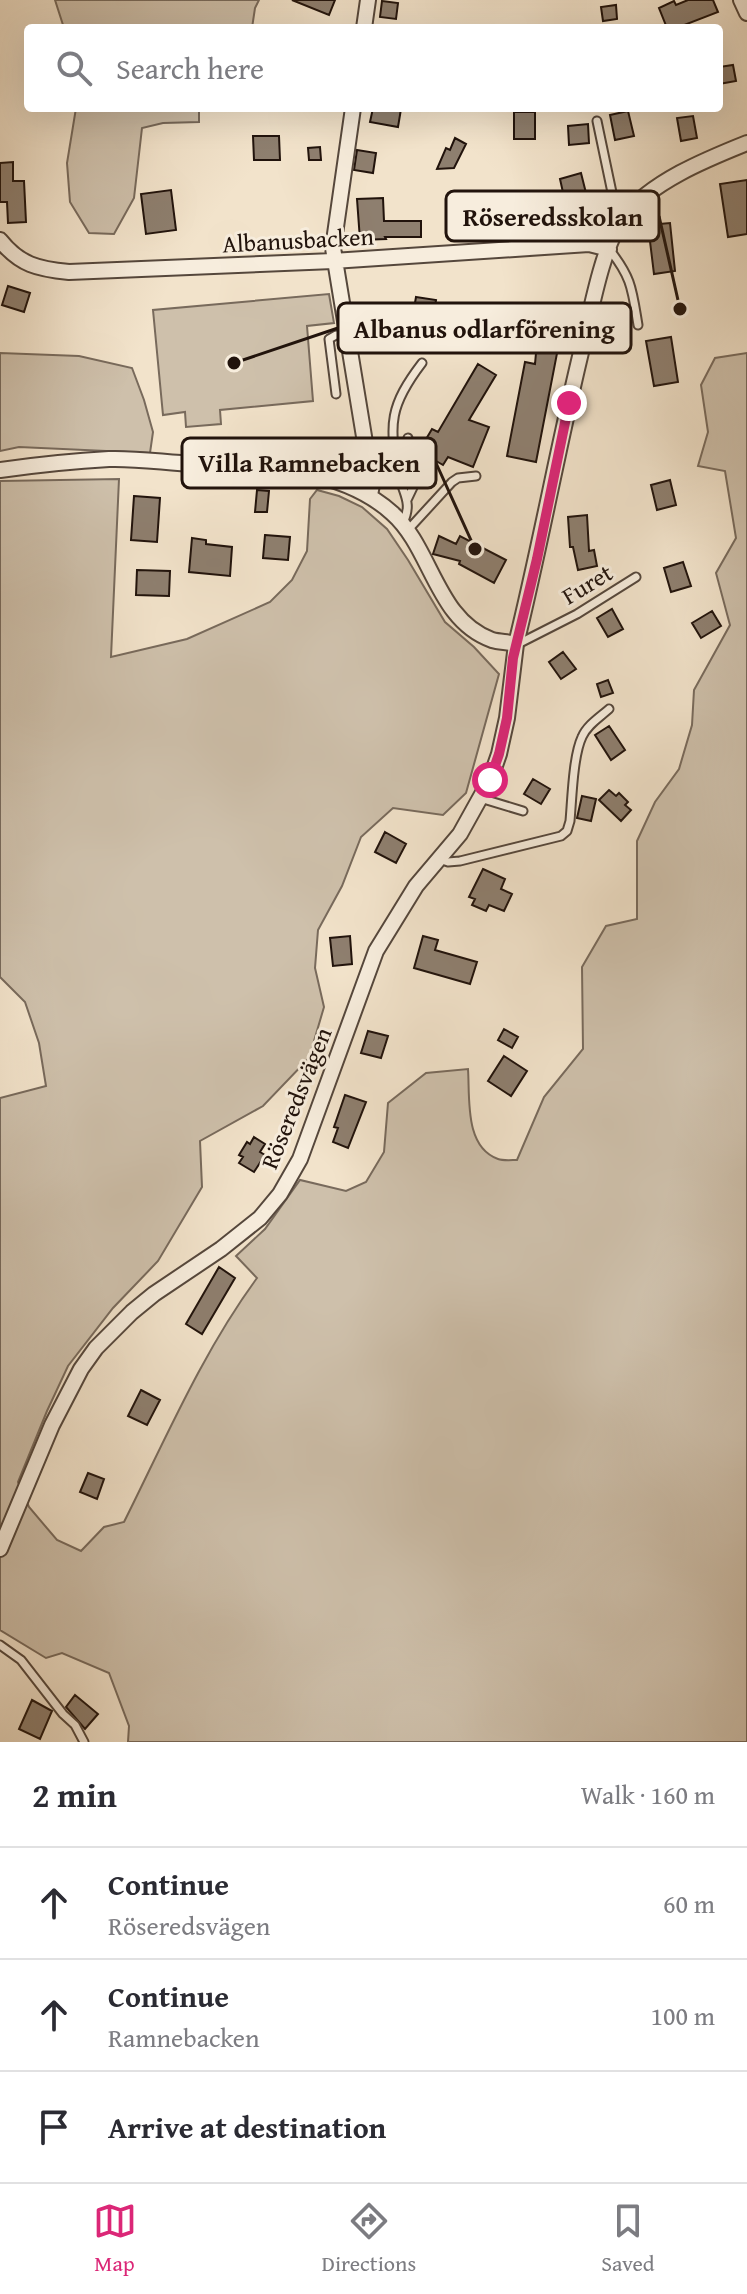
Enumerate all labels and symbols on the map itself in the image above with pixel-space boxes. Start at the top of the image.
callout: Röseredsskolan [446,191,659,241]
text: Röseredsskolan [463,197,644,236]
street label: Albanusbacken [221,219,375,261]
callout: Albanus odlarförening [338,303,631,353]
text: Albanus odlarförening [353,309,615,348]
route end [551,385,587,421]
callout: Villa Ramnebacken [182,438,436,488]
text: Villa Ramnebacken [198,443,421,482]
street label: Furet [555,555,620,613]
route start [472,762,508,798]
street label: Röseredsvägen [252,1021,341,1174]

